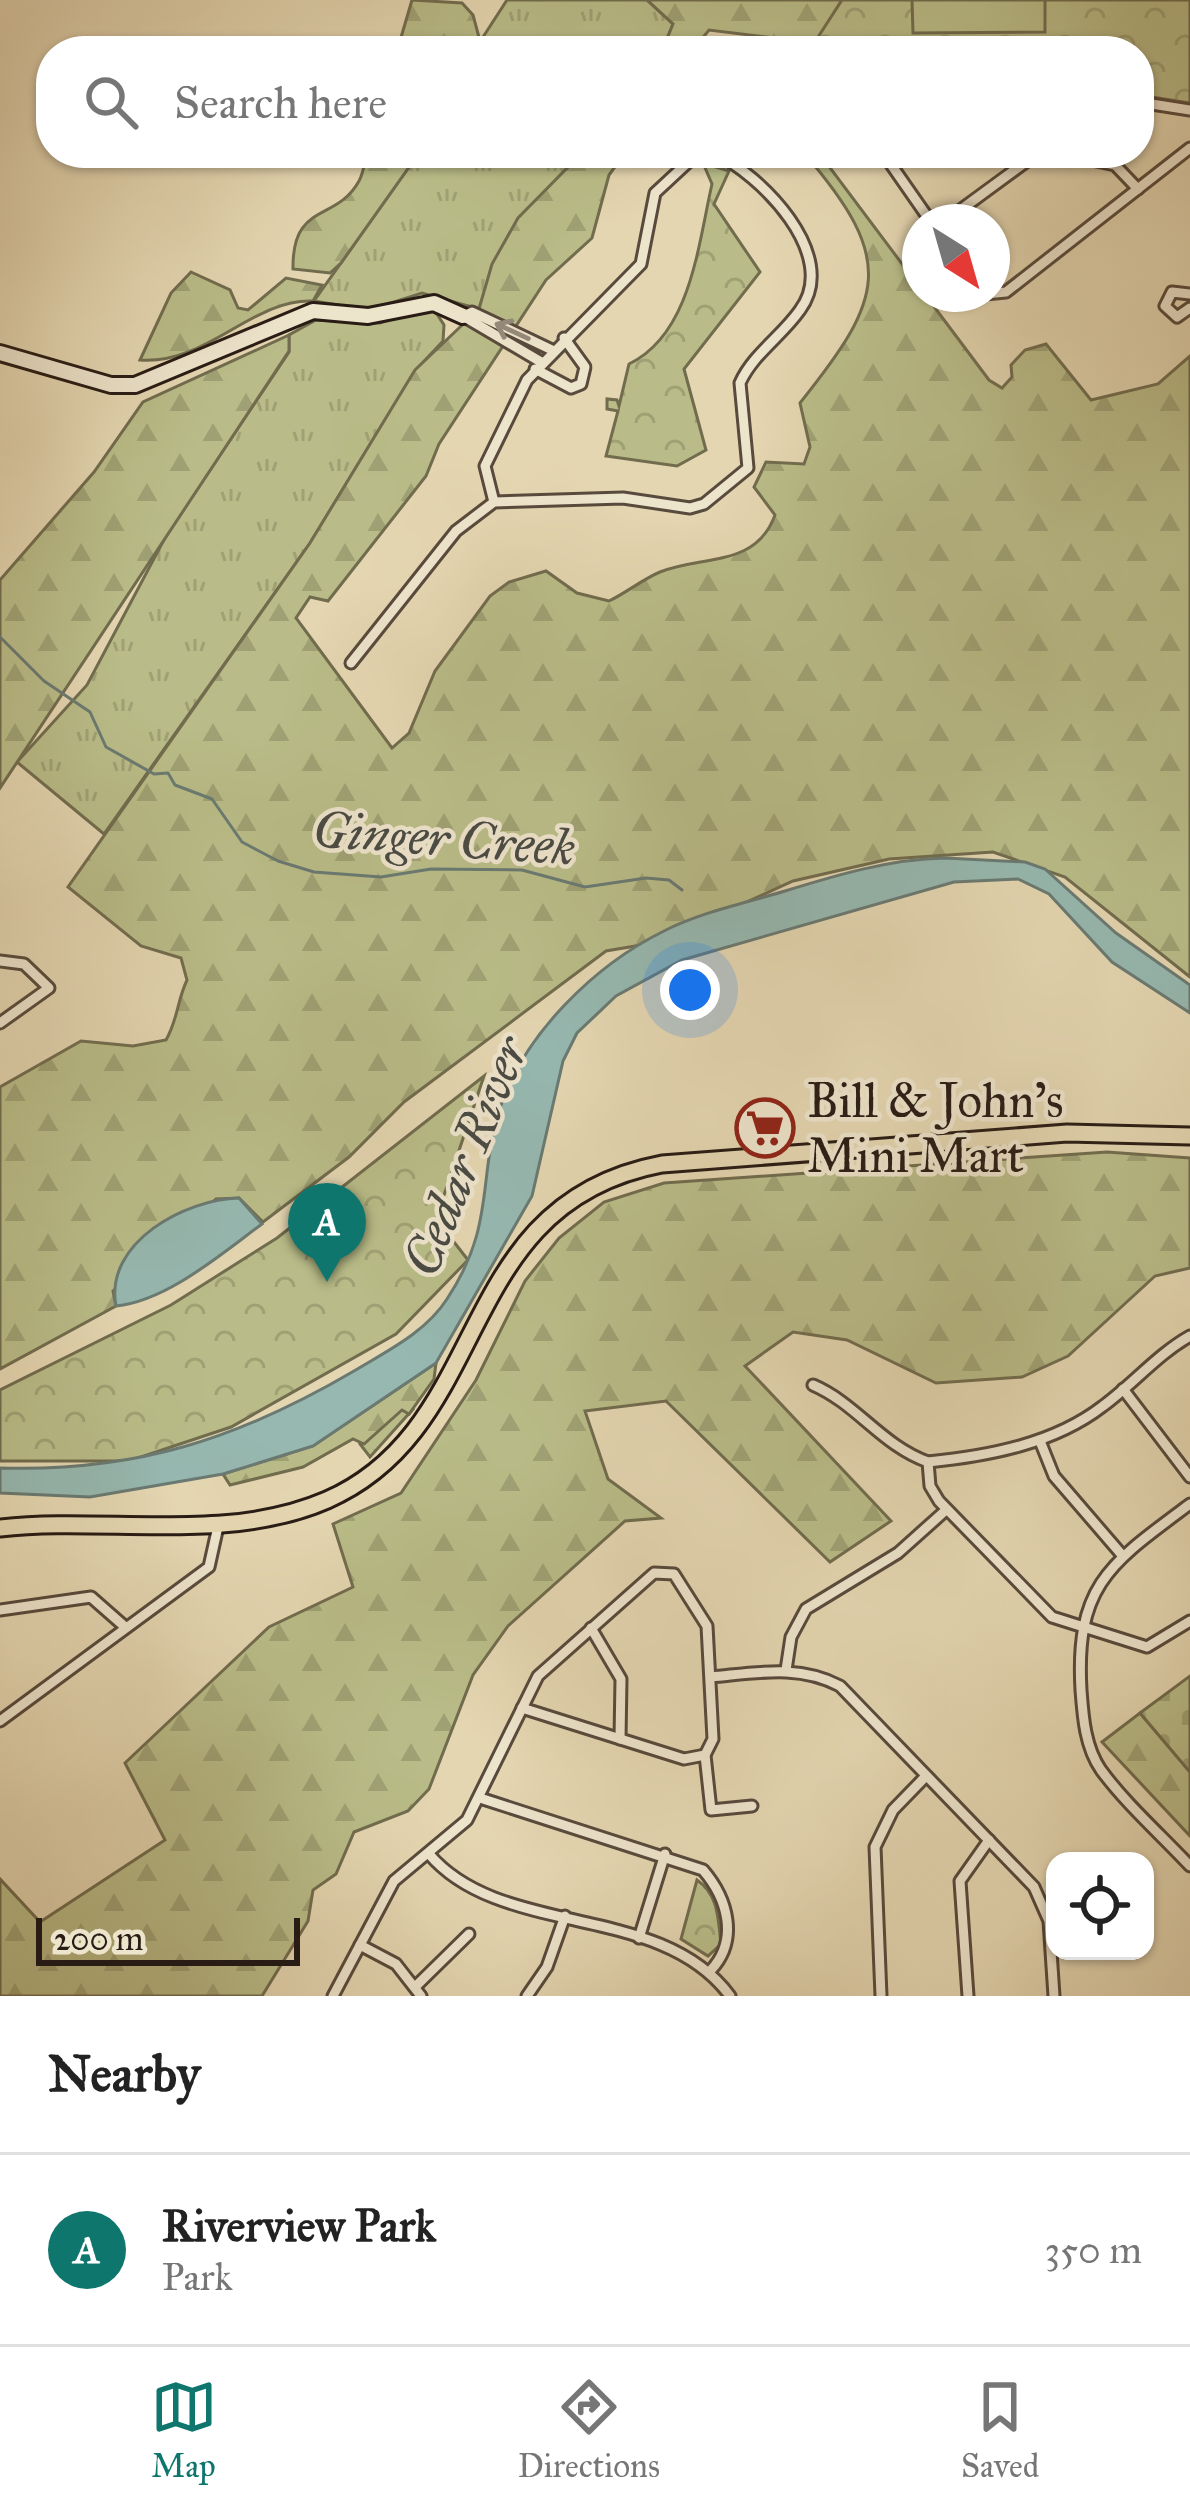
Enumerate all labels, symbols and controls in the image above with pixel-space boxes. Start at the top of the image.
search box [36,36,1154,168]
icon: search [78,69,144,135]
text: Search here [174,75,387,130]
north arrow [902,204,1010,312]
one-way arrow [495,319,531,341]
water label: Ginger Creek [311,799,577,879]
your location [660,960,720,1020]
water label: Cedar River [390,1025,543,1285]
place label: Bill & John's Mini Mart [807,1071,1064,1185]
supermarket icon: Bill & John's Mini Mart [734,1097,796,1159]
pin: A [288,1183,366,1282]
map controls [1046,1852,1154,1960]
button: locate [1046,1852,1154,1960]
scale bar [36,1912,300,1965]
text: 200 m [54,1919,144,1959]
text: Nearby [48,2043,200,2105]
text: Riverview Park [162,2198,436,2253]
text: A [74,2226,100,2274]
text: 350 m [1044,2226,1142,2274]
text: Park [162,2253,233,2301]
tab: Map [151,2374,217,2486]
tab: Directions [518,2374,660,2486]
tab: Saved [961,2374,1039,2486]

